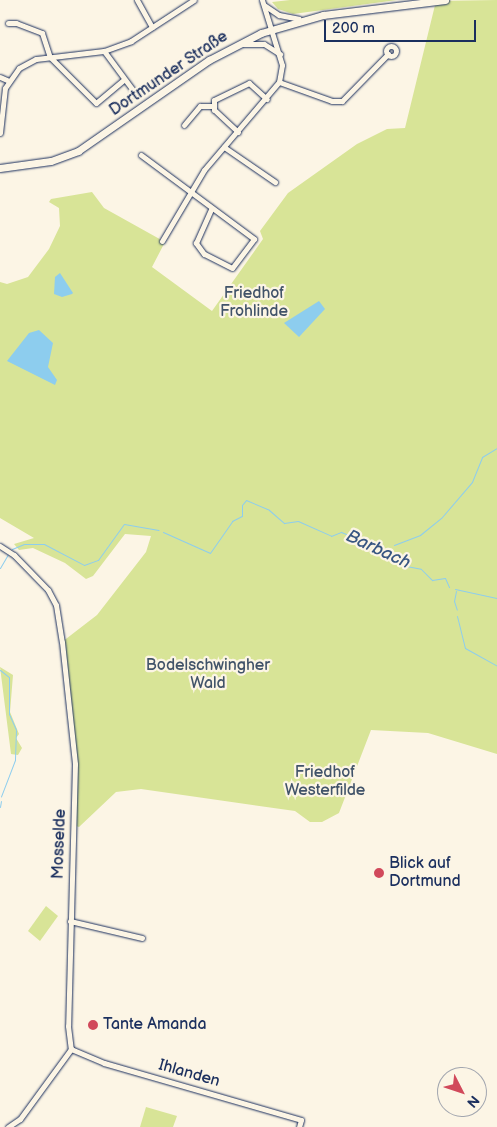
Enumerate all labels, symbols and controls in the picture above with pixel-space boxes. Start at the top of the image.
scale bar [327,10,480,42]
text: 200 m [332,19,375,38]
street label: Dortmunder Straße [106,27,232,121]
park label: Friedhof Frohlinde [220,284,288,322]
water label: Barbach [342,526,414,574]
park label: Bodelschwingher Wald [146,656,270,694]
park label: Friedhof Westerfilde [285,763,365,801]
street label: Mosselde [49,809,71,879]
place label: Blick auf Dortmund [389,854,461,892]
marker: Blick auf Dortmund [373,867,385,879]
place label: Tante Amanda [103,1015,207,1035]
marker: Tante Amanda [87,1019,99,1031]
street label: Ihlanden [156,1056,222,1092]
north arrow [437,1067,487,1117]
text: N [463,1092,483,1111]

